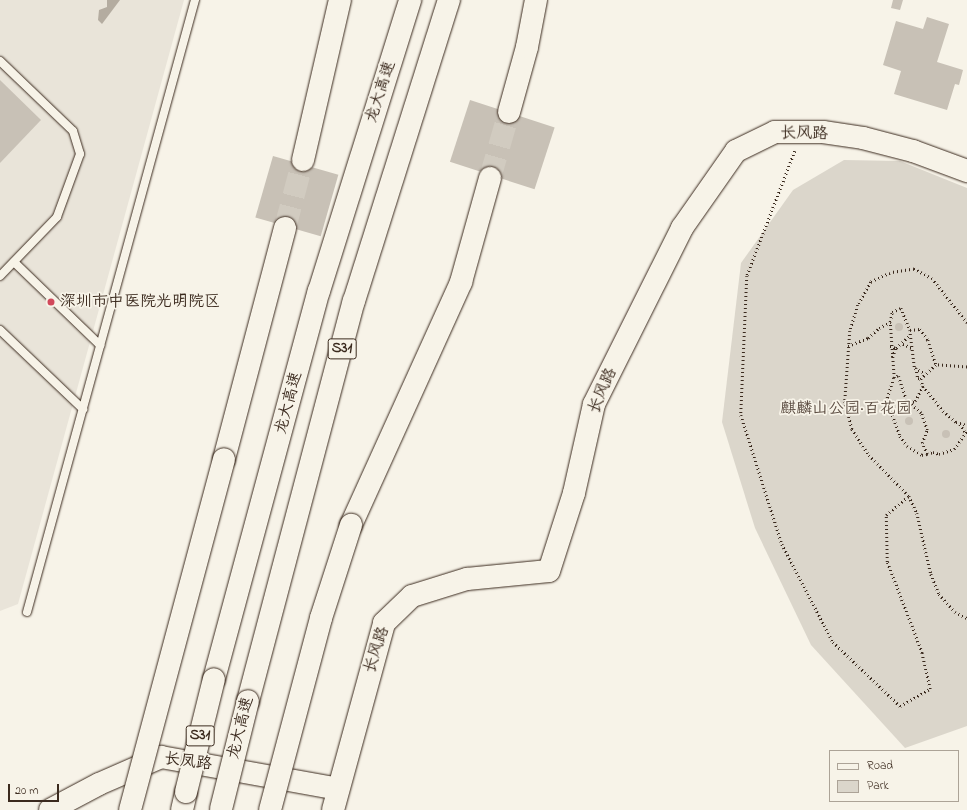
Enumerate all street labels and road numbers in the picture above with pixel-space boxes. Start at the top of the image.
street label: 龙大高速 [362,59,400,125]
street label: 长风路 [780,124,828,144]
road number: S31 [327,336,357,362]
street label: 长风路 [585,365,621,417]
street label: 龙大高速 [271,370,307,436]
street label: 长风路 [360,624,394,676]
street label: 龙大高速 [224,695,258,761]
road number: S31 [185,723,215,749]
street label: 长凤路 [163,750,213,774]

